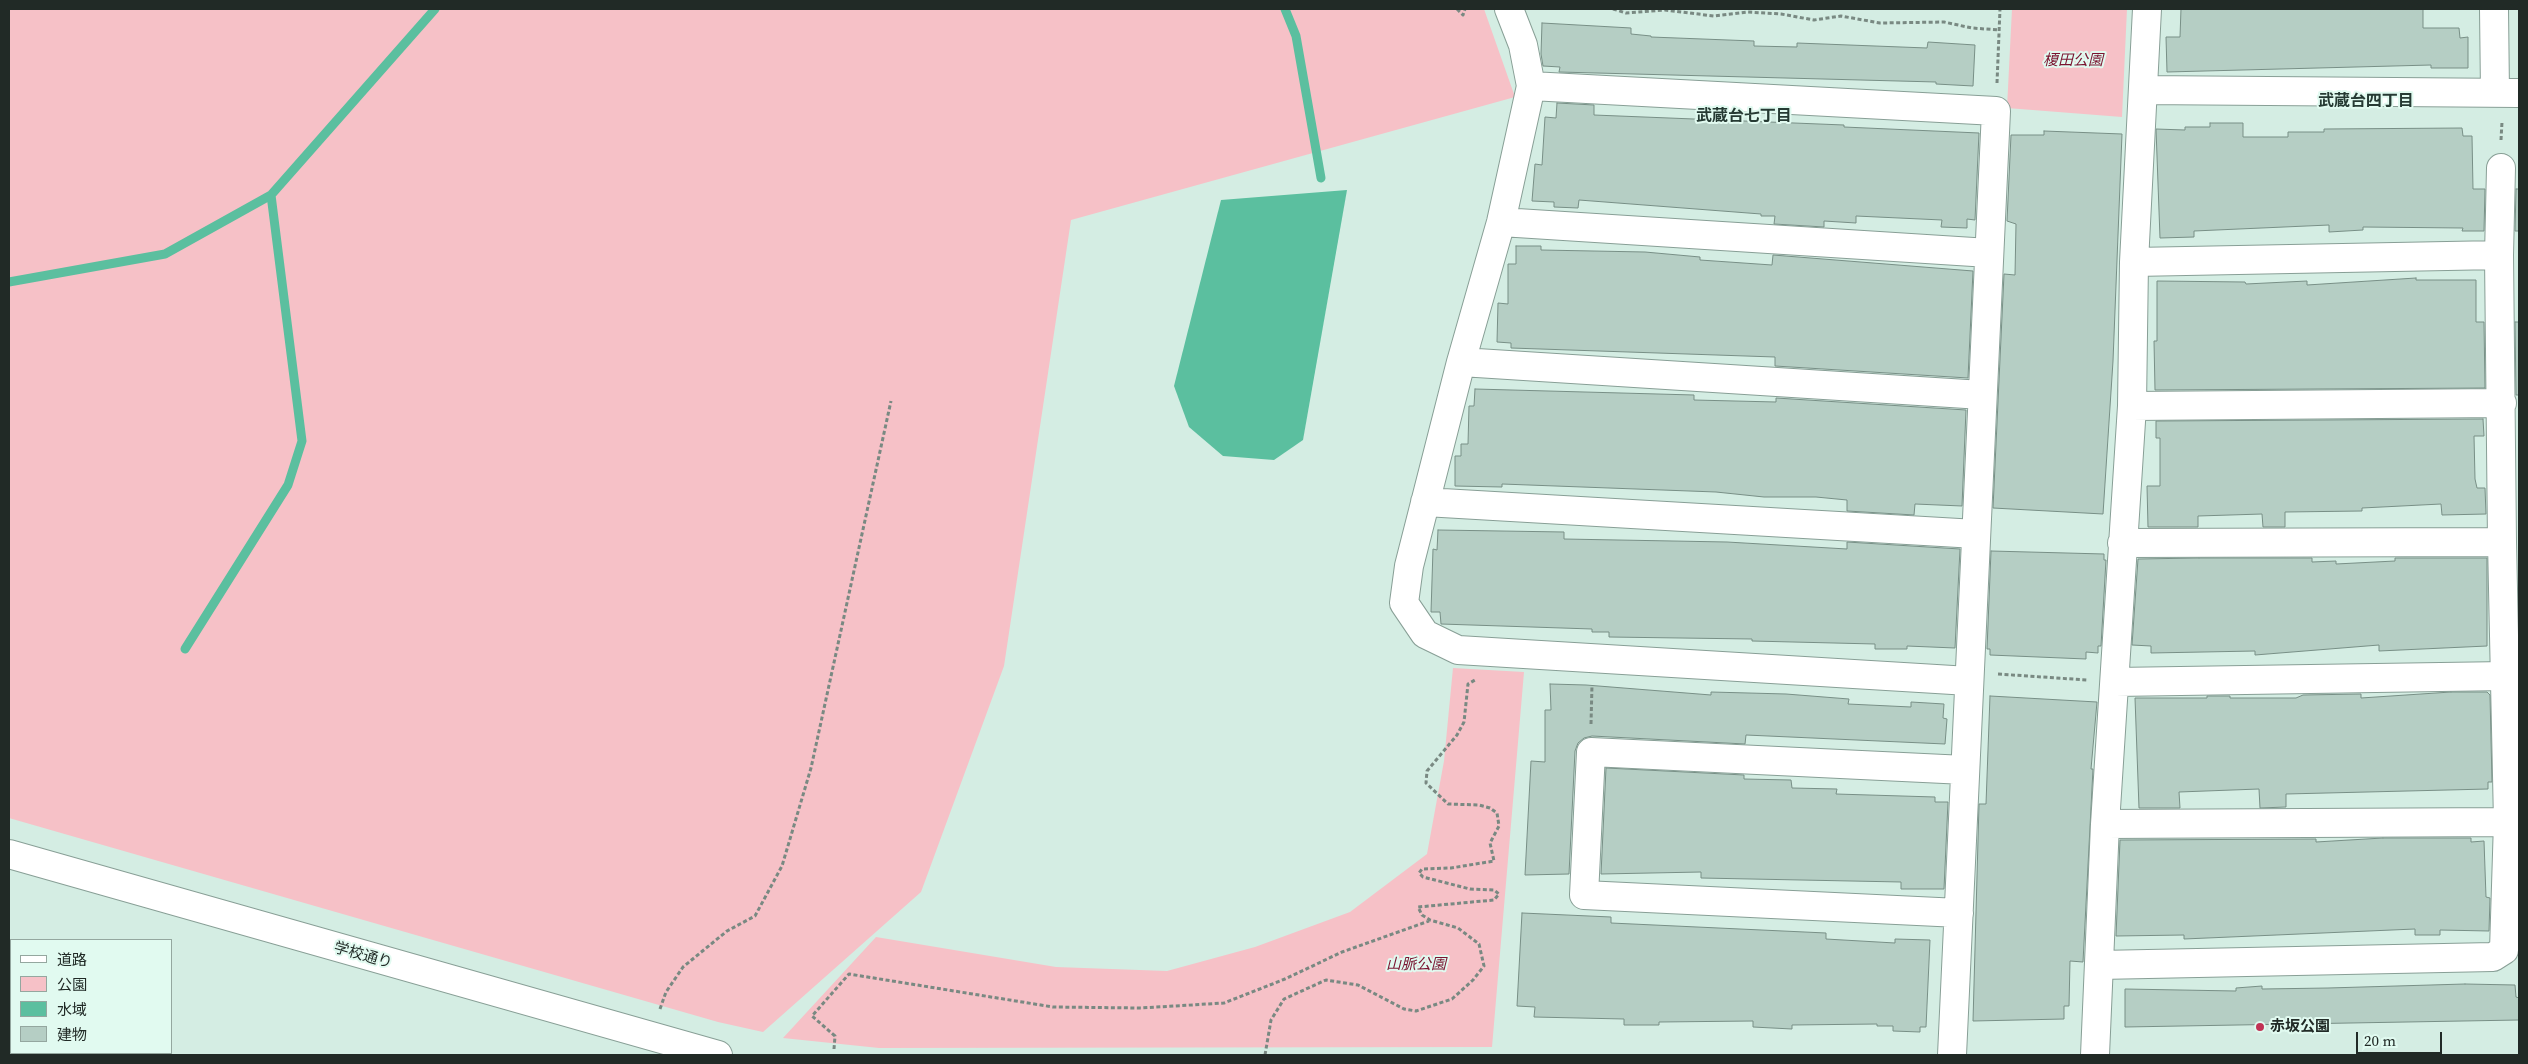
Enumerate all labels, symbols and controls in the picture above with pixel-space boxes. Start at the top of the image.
park label: 榎田公園 [2043,52,2103,70]
district label: 武蔵台四丁目 [2318,92,2414,112]
district label: 武蔵台七丁目 [1696,107,1792,127]
legend [10,939,172,1054]
street label: 学校通り [332,939,394,973]
text: 道路 [57,949,87,970]
park label: 山脈公園 [1386,956,1446,974]
text: 公園 [57,974,87,995]
text: 水域 [57,999,87,1020]
place label: 赤坂公園 [2270,1018,2330,1036]
marker: 赤坂公園 [2254,1021,2266,1033]
scale bar [2358,1022,2444,1054]
text: 建物 [57,1024,87,1045]
text: 20 m [2364,1030,2396,1051]

